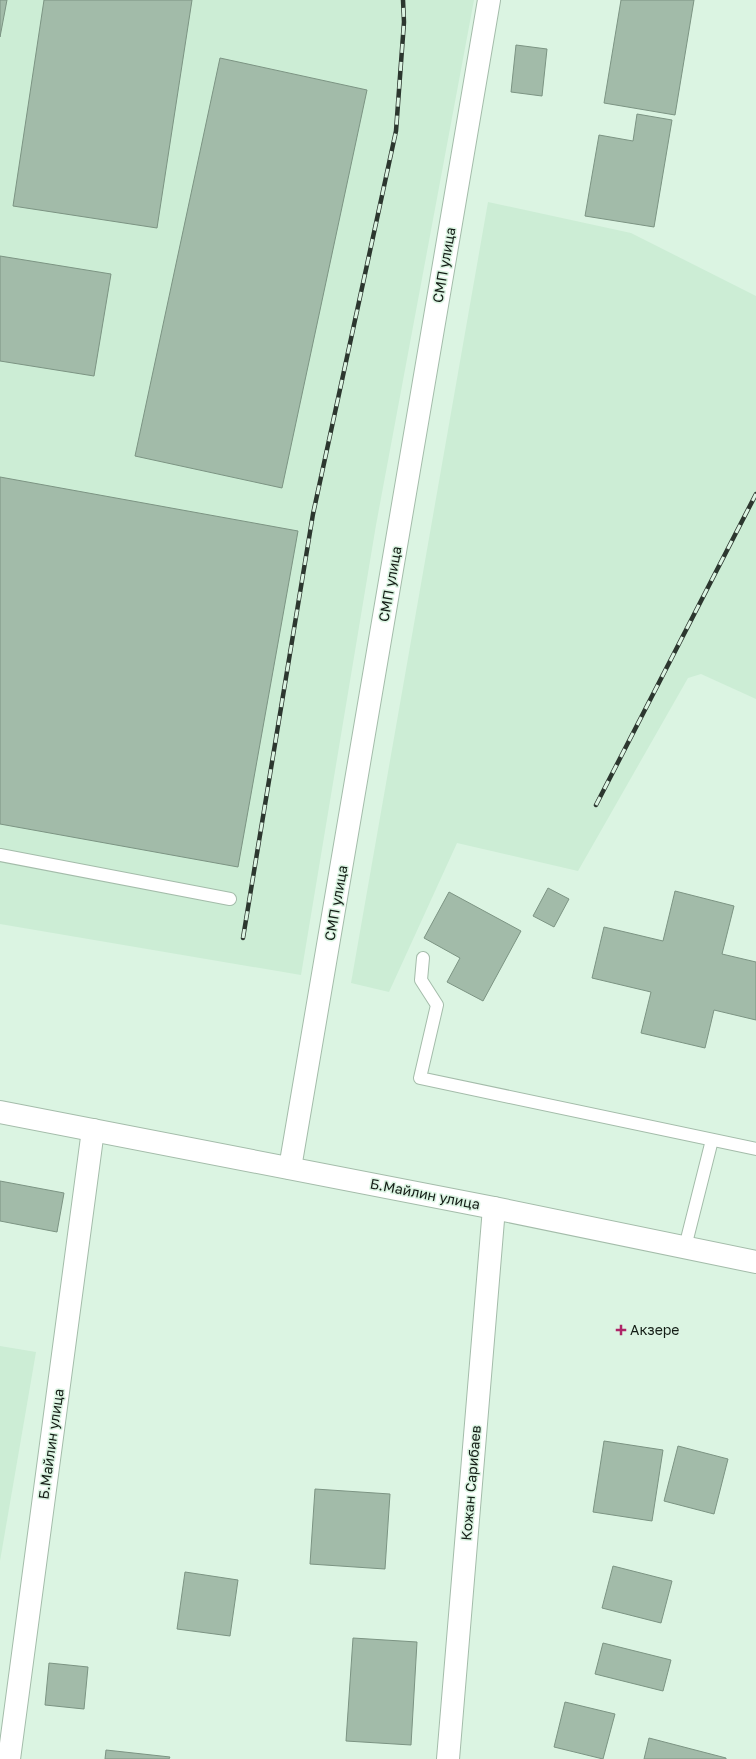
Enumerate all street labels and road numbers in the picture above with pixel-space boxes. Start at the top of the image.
street label: СМП улица [428,226,459,304]
street label: СМП улица [374,545,405,623]
street label: СМП улица [320,864,351,942]
street label: Б.Майлин улица [369,1174,482,1213]
street label: Б.Майлин улица [34,1387,67,1500]
street label: Кожан Сарибаев [457,1425,484,1541]

